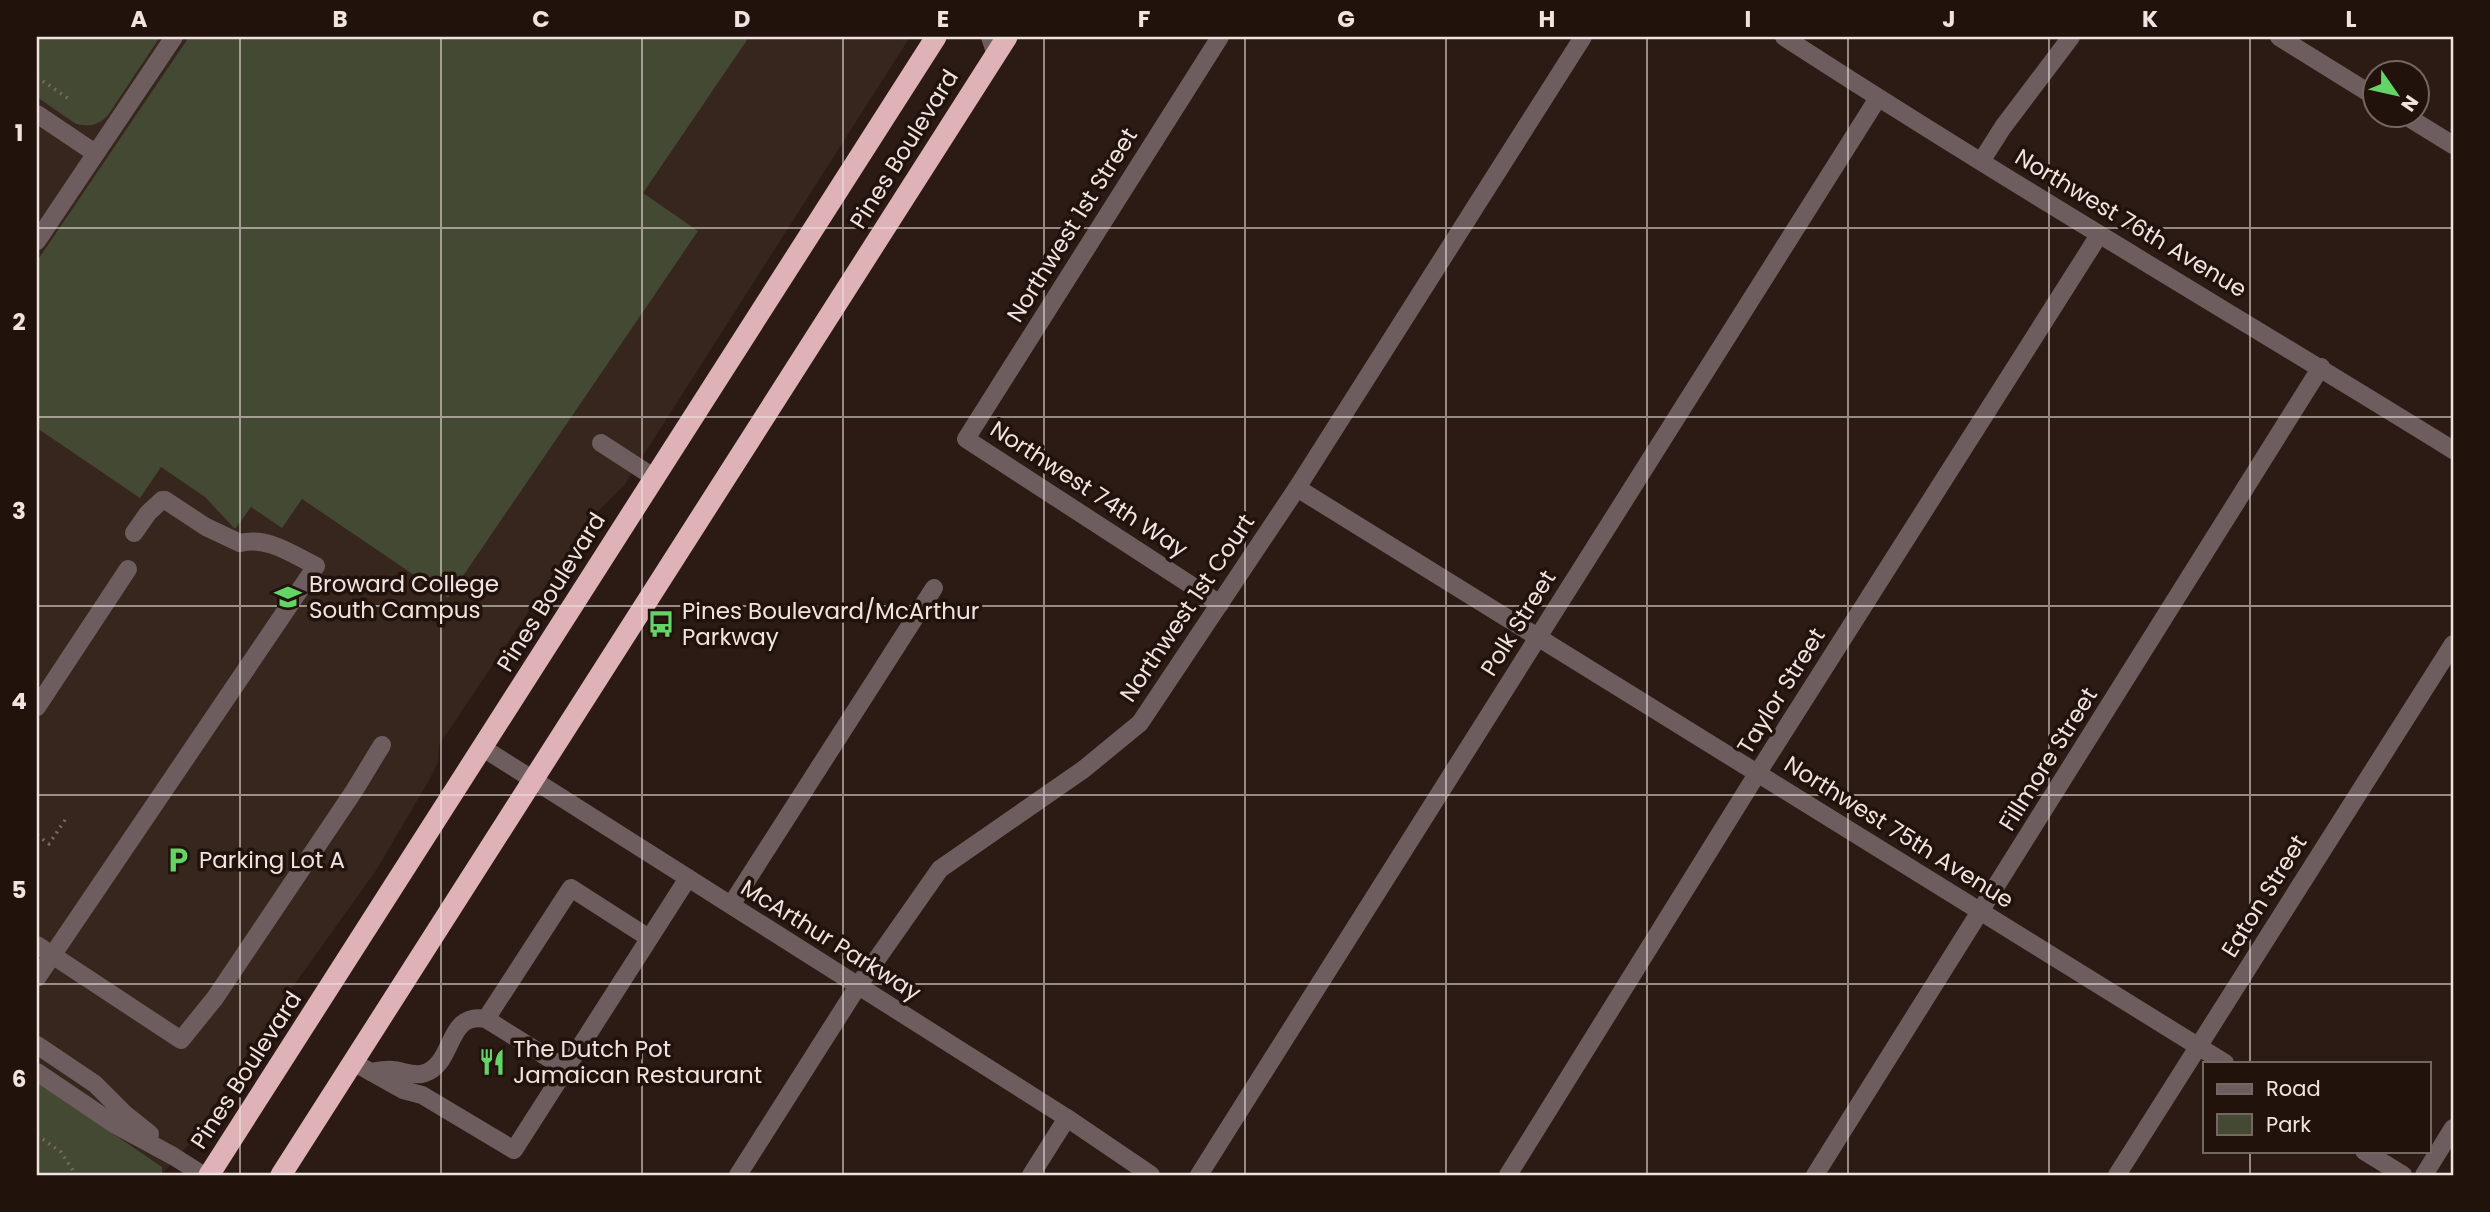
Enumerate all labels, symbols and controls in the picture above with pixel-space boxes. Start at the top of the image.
text: A [131,3,148,35]
text: B [332,3,348,35]
text: C [532,3,550,35]
text: D [734,3,750,35]
text: E [937,3,949,35]
text: F [1138,3,1150,35]
text: G [1337,3,1355,35]
text: H [1539,3,1555,35]
text: I [1745,3,1751,35]
text: J [1942,3,1956,35]
text: K [2142,3,2158,35]
text: L [2346,3,2357,35]
north arrow [2360,60,2430,130]
street label: Pines Boulevard [842,63,966,235]
text: N [2394,90,2425,117]
text: 1 [15,117,23,149]
street label: Northwest 1st Street [999,122,1145,328]
street label: Northwest 76th Avenue [2009,141,2253,305]
text: 2 [12,306,26,338]
street label: Northwest 74th Way [984,413,1194,565]
text: 3 [12,495,26,527]
street label: Pines Boulevard [489,506,613,678]
street label: Northwest 1st Court [1112,508,1262,708]
street label: Polk Street [1473,564,1563,682]
place label: Broward College South Campus [309,568,499,626]
school or university icon: Broward College South Campus [273,582,303,612]
place label: Pines Boulevard/McArthur Parkway [682,595,979,653]
bus stop icon: Pines Boulevard/McArthur Parkway [646,609,676,639]
street label: Taylor Street [1729,622,1833,760]
street label: Fillmore Street [1991,681,2105,837]
text: 4 [11,685,27,717]
street label: Northwest 75th Avenue [1778,748,2020,916]
street label: Eaton Street [2214,829,2314,963]
place label: Parking Lot A [199,844,345,876]
parking icon: Parking Lot A [163,845,193,875]
street label: McArthur Parkway [735,872,927,1008]
text: 5 [12,874,26,906]
street label: Pines Boulevard [183,985,309,1155]
place label: The Dutch Pot Jamaican Restaurant [513,1033,762,1091]
restaurant icon: The Dutch Pot Jamaican Restaurant [477,1047,507,1077]
legend [2203,1062,2430,1152]
text: 6 [12,1063,26,1095]
text: Road [2266,1074,2321,1103]
text: Park [2266,1110,2311,1139]

